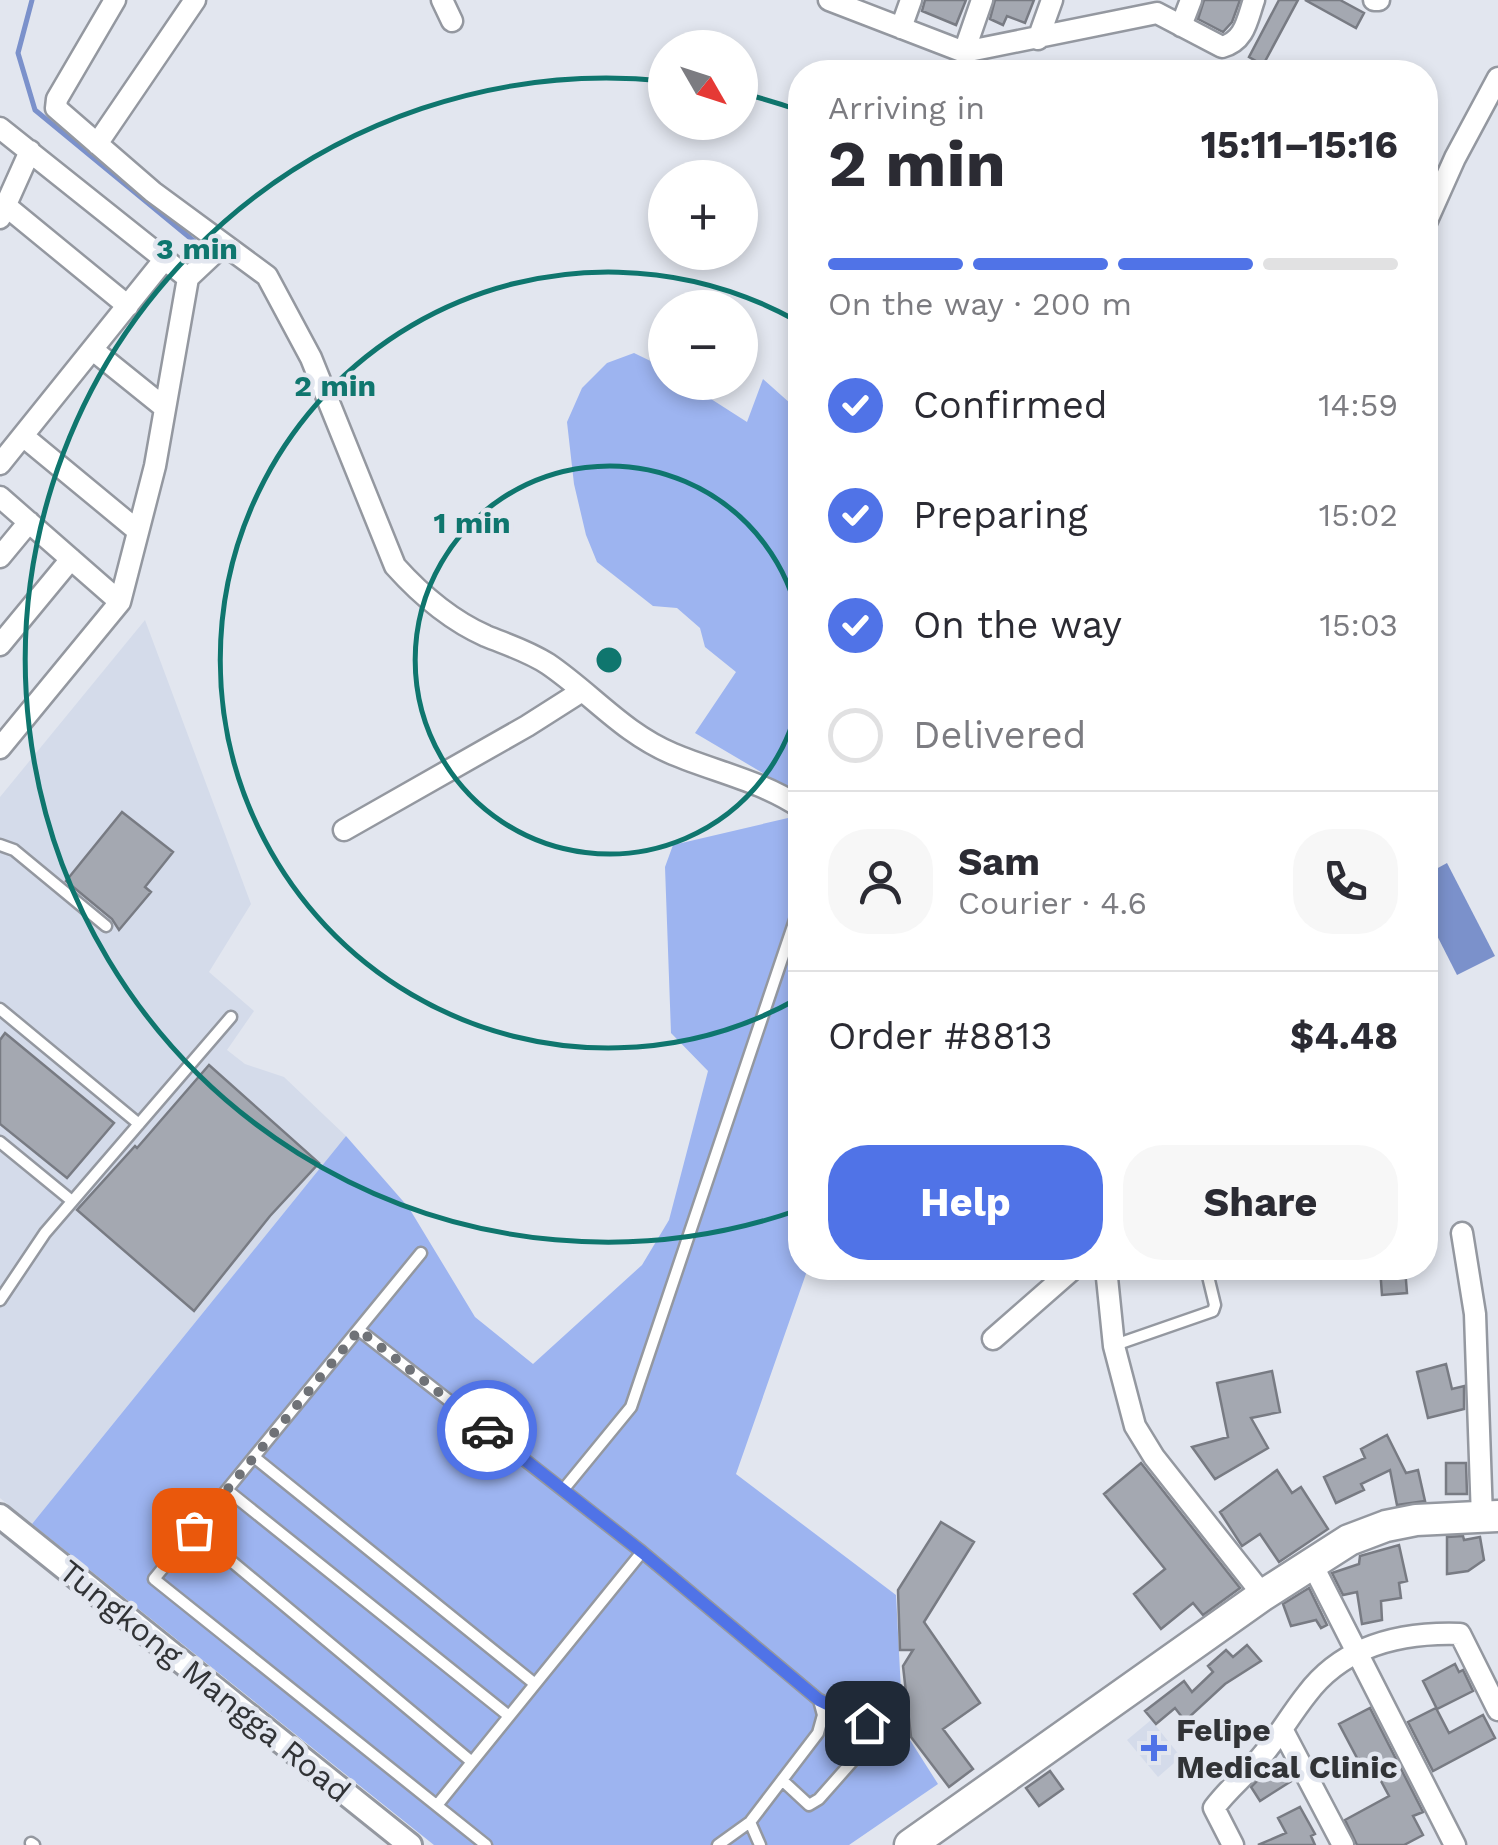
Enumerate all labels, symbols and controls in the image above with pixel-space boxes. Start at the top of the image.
north arrow [648,30,758,140]
map controls [648,30,758,400]
text: Arriving in [828,89,985,127]
text: 15:11–15:16 [1201,123,1398,167]
text: 2 min [828,126,1006,202]
button: + [648,160,758,270]
text: 3 min [156,231,238,266]
text: On the way · 200 m [828,285,1132,323]
button: − [648,290,758,400]
text: 2 min [294,368,376,403]
icon: check [828,378,883,433]
text: Confirmed [913,383,1108,427]
text: 14:59 [1318,386,1398,424]
icon: check [828,488,883,543]
text: Preparing [913,493,1088,537]
text: 15:02 [1319,496,1398,534]
text: 1 min [433,505,511,540]
icon: check [828,598,883,653]
text: On the way [913,603,1122,647]
text: 15:03 [1320,606,1398,644]
centre of rings [591,642,627,678]
text: Delivered [913,713,1086,757]
button: person [828,829,933,934]
button: phone [1293,829,1398,934]
text: Sam [958,840,1040,884]
text: Courier · 4.6 [958,884,1147,922]
text: Order #8813 [828,1014,1053,1058]
text: $4.48 [1290,1014,1398,1058]
button: Help [828,1145,1103,1260]
button: Share [1123,1145,1398,1260]
courier [437,1380,537,1480]
icon: car [460,1403,515,1458]
pin [152,1488,237,1573]
icon: bag [167,1503,222,1558]
street label: Tungkong Mangga Road [52,1552,358,1810]
pin [825,1681,910,1766]
icon: home [840,1696,895,1751]
place label: Felipe Medical Clinic [1176,1711,1398,1786]
marker: Felipe Medical Clinic [1141,1735,1167,1761]

